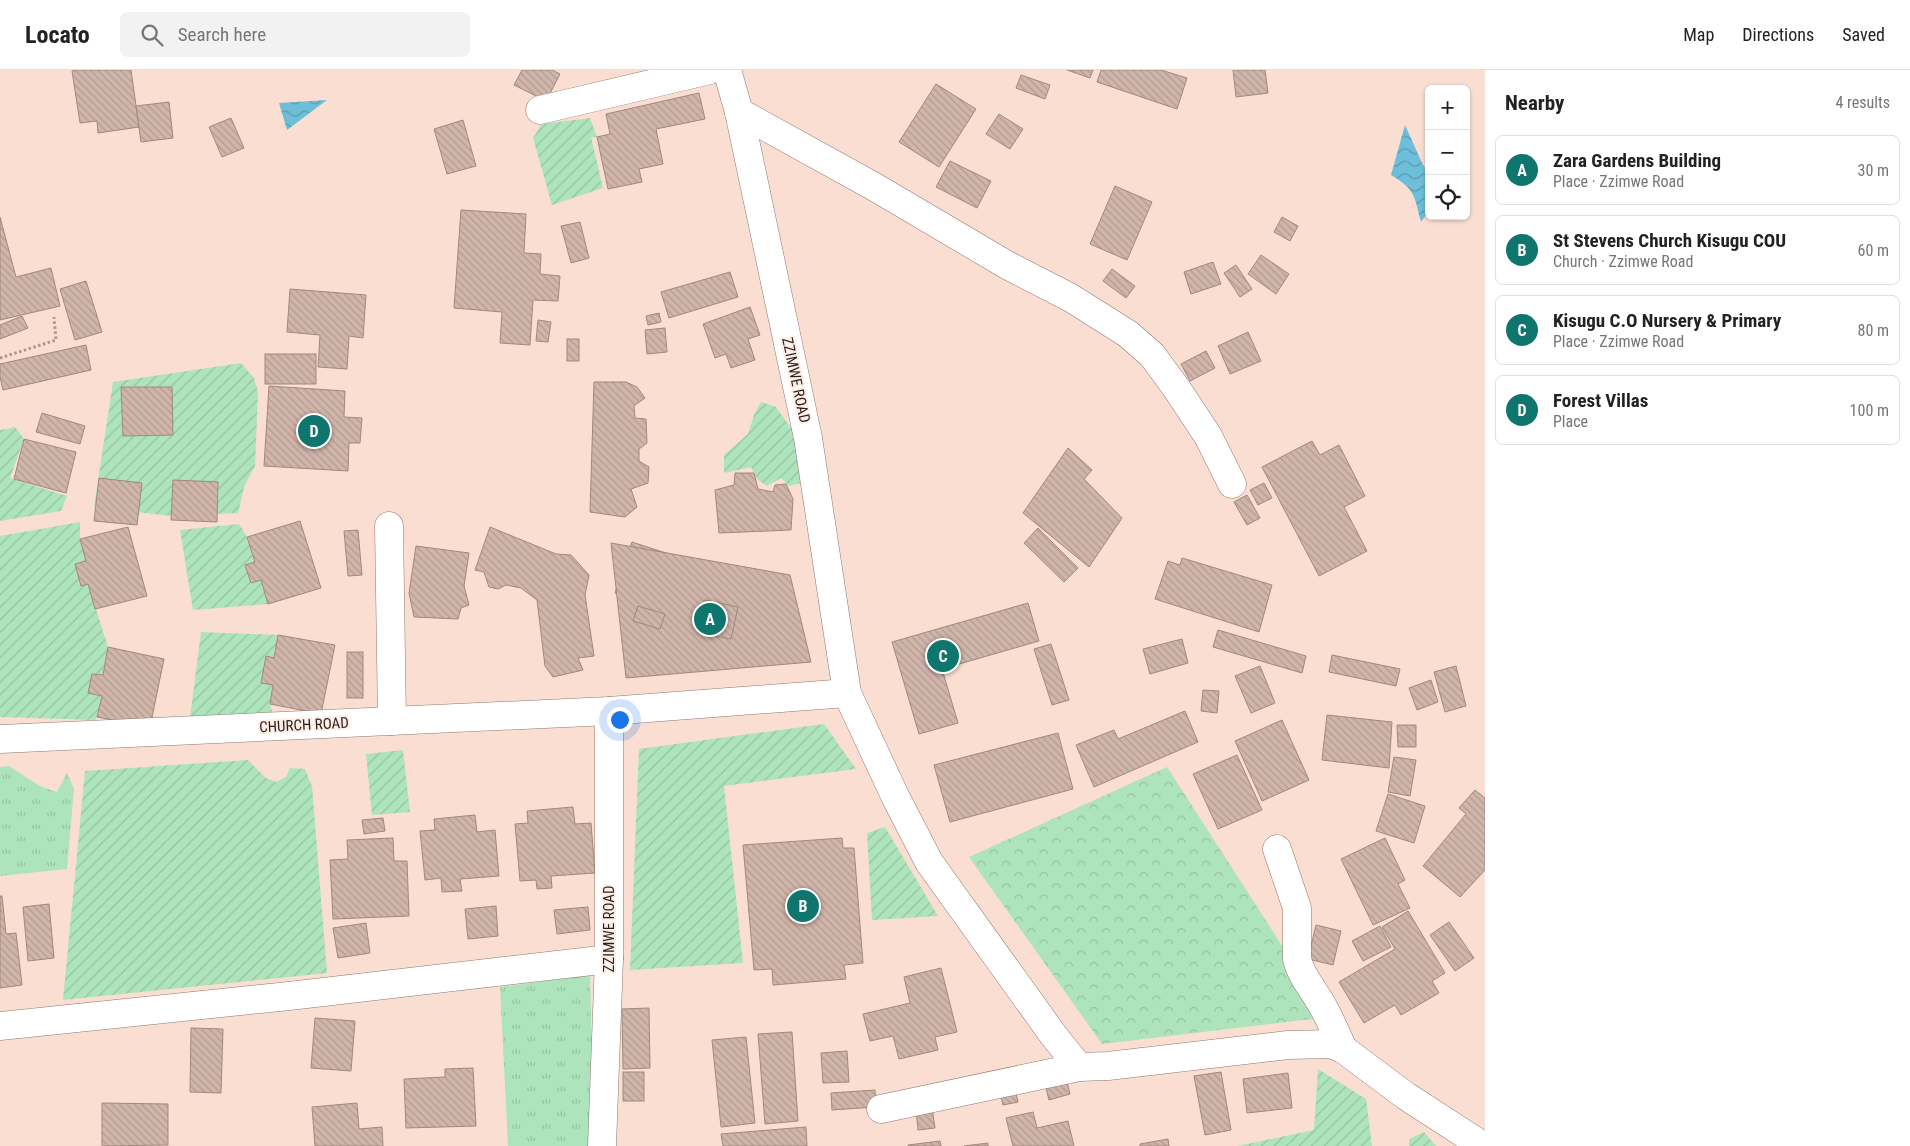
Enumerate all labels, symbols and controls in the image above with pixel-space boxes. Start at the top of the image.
search box [120,12,470,57]
text: Locato [25,21,90,49]
icon: search [138,21,166,49]
text: Search here [178,23,266,46]
text: Map [1683,24,1714,45]
text: Directions [1742,24,1814,45]
text: Saved [1842,24,1885,45]
map controls [1425,85,1470,220]
button: + [1425,85,1470,130]
text: Nearby [1505,91,1564,115]
text: 4 results [1835,93,1890,112]
button: − [1425,130,1470,175]
text: Zara Gardens Building [1553,149,1721,172]
text: A [1517,161,1527,180]
text: 30 m [1857,161,1889,180]
text: Place · Zzimwe Road [1553,172,1684,191]
button: locate [1425,175,1470,220]
text: St Stevens Church Kisugu COU [1553,229,1786,252]
text: B [1518,241,1526,260]
text: 60 m [1857,241,1889,260]
text: Church · Zzimwe Road [1553,252,1693,271]
text: Kisugu C.O Nursery & Primary [1553,309,1781,332]
text: C [1517,321,1527,340]
text: 80 m [1857,321,1889,340]
text: Place · Zzimwe Road [1553,332,1684,351]
street label: ZZIMWE ROAD [778,336,814,424]
text: Forest Villas [1553,389,1648,412]
text: D [1517,401,1527,420]
text: 100 m [1850,401,1889,420]
pin: D [298,412,330,450]
text: Place [1553,412,1588,431]
pin: A [694,600,726,638]
pin: C [927,637,959,675]
your location [607,707,633,733]
street label: CHURCH ROAD [259,714,349,736]
street label: ZZIMWE ROAD [600,885,618,973]
pin: B [787,887,819,925]

